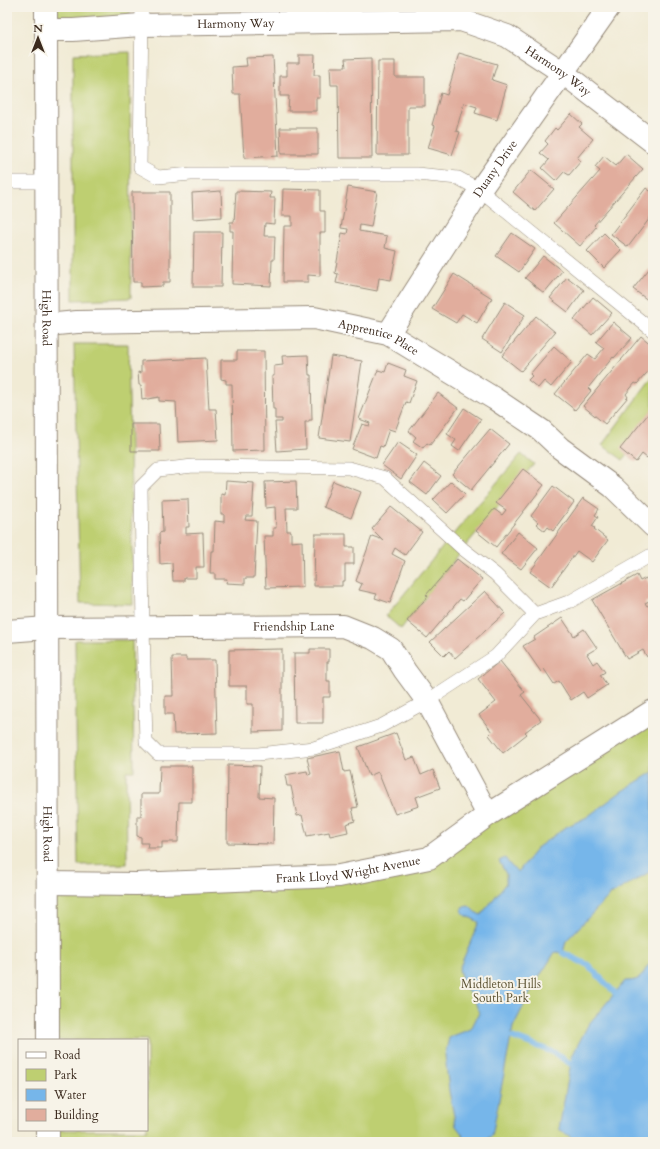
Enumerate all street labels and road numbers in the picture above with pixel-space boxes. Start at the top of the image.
street label: Harmony Way [197,15,275,32]
street label: Harmony Way [522,42,595,100]
street label: Duany Drive [469,137,521,201]
street label: High Road [39,290,55,347]
street label: Apprentice Place [337,315,422,359]
street label: Friendship Lane [253,618,335,635]
street label: High Road [40,806,56,863]
street label: Frank Lloyd Wright Avenue [276,852,422,886]

